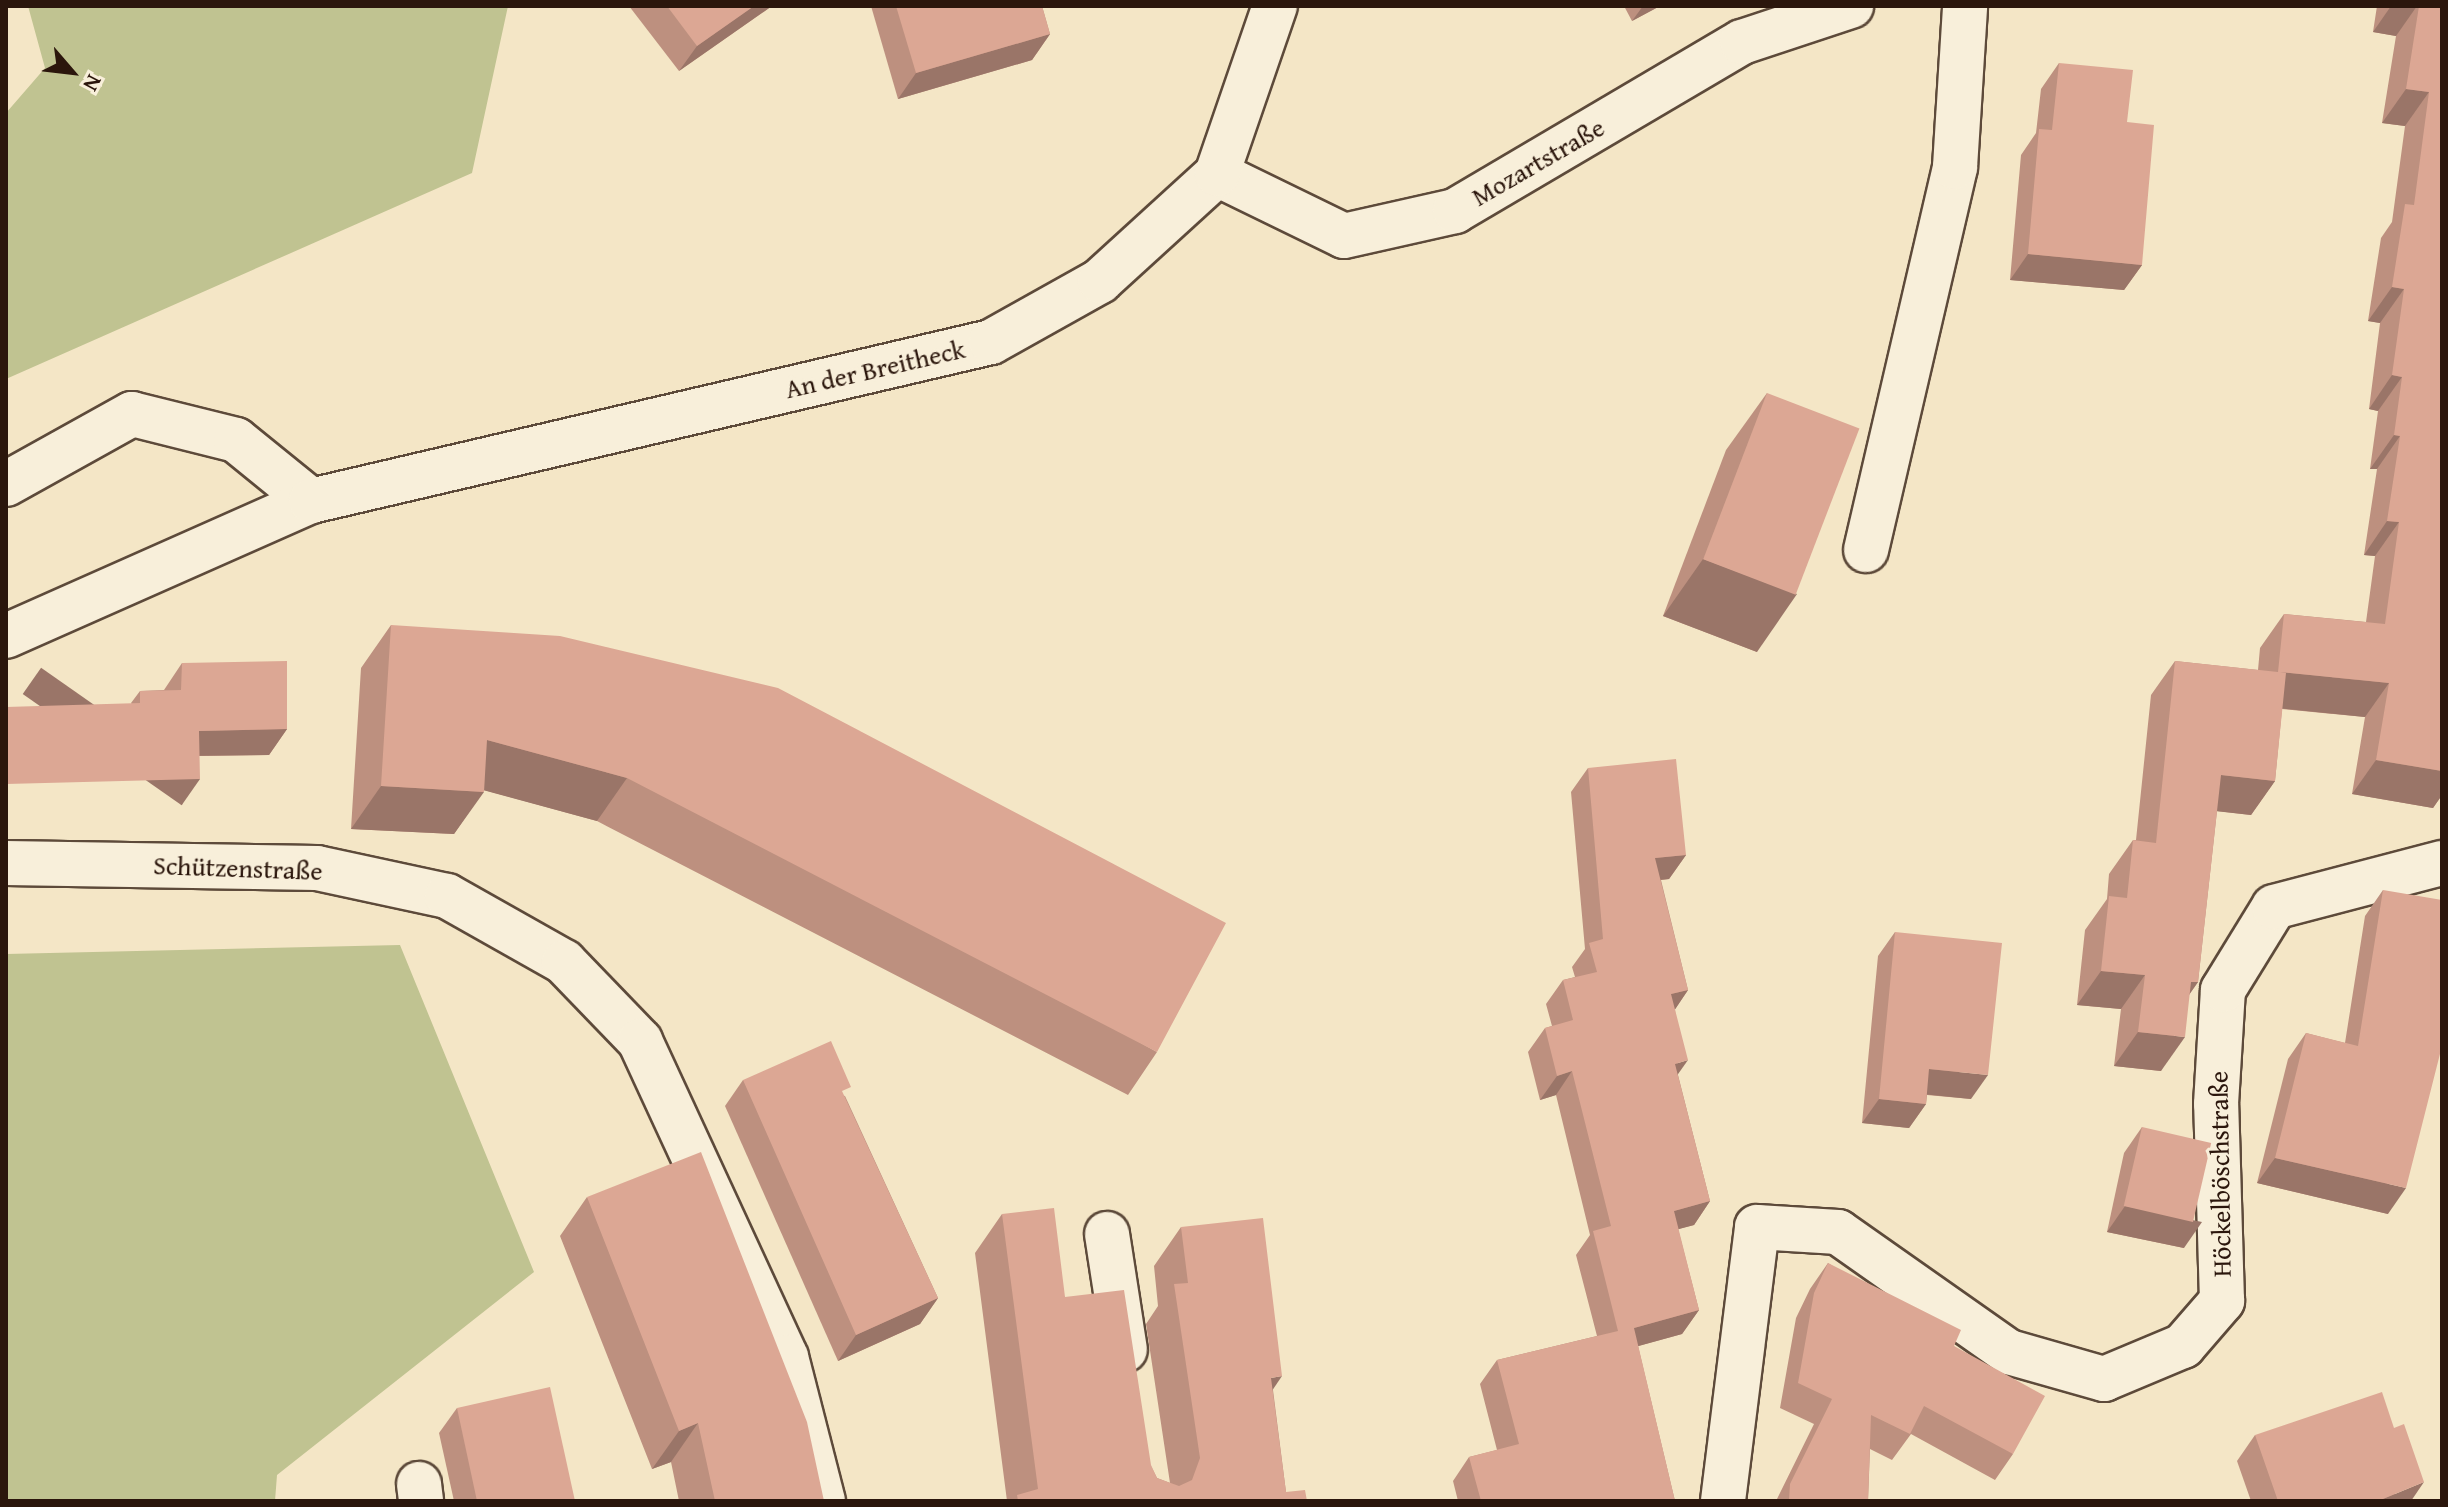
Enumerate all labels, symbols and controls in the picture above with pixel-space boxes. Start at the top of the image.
north arrow [32,32,112,112]
text: N [76,69,111,97]
street label: Mozartstraße [1466,112,1610,212]
street label: An der Breitheck [782,333,968,405]
street label: Schützenstraße [153,849,323,887]
street label: Höckelböschstraße [2203,1071,2237,1277]

